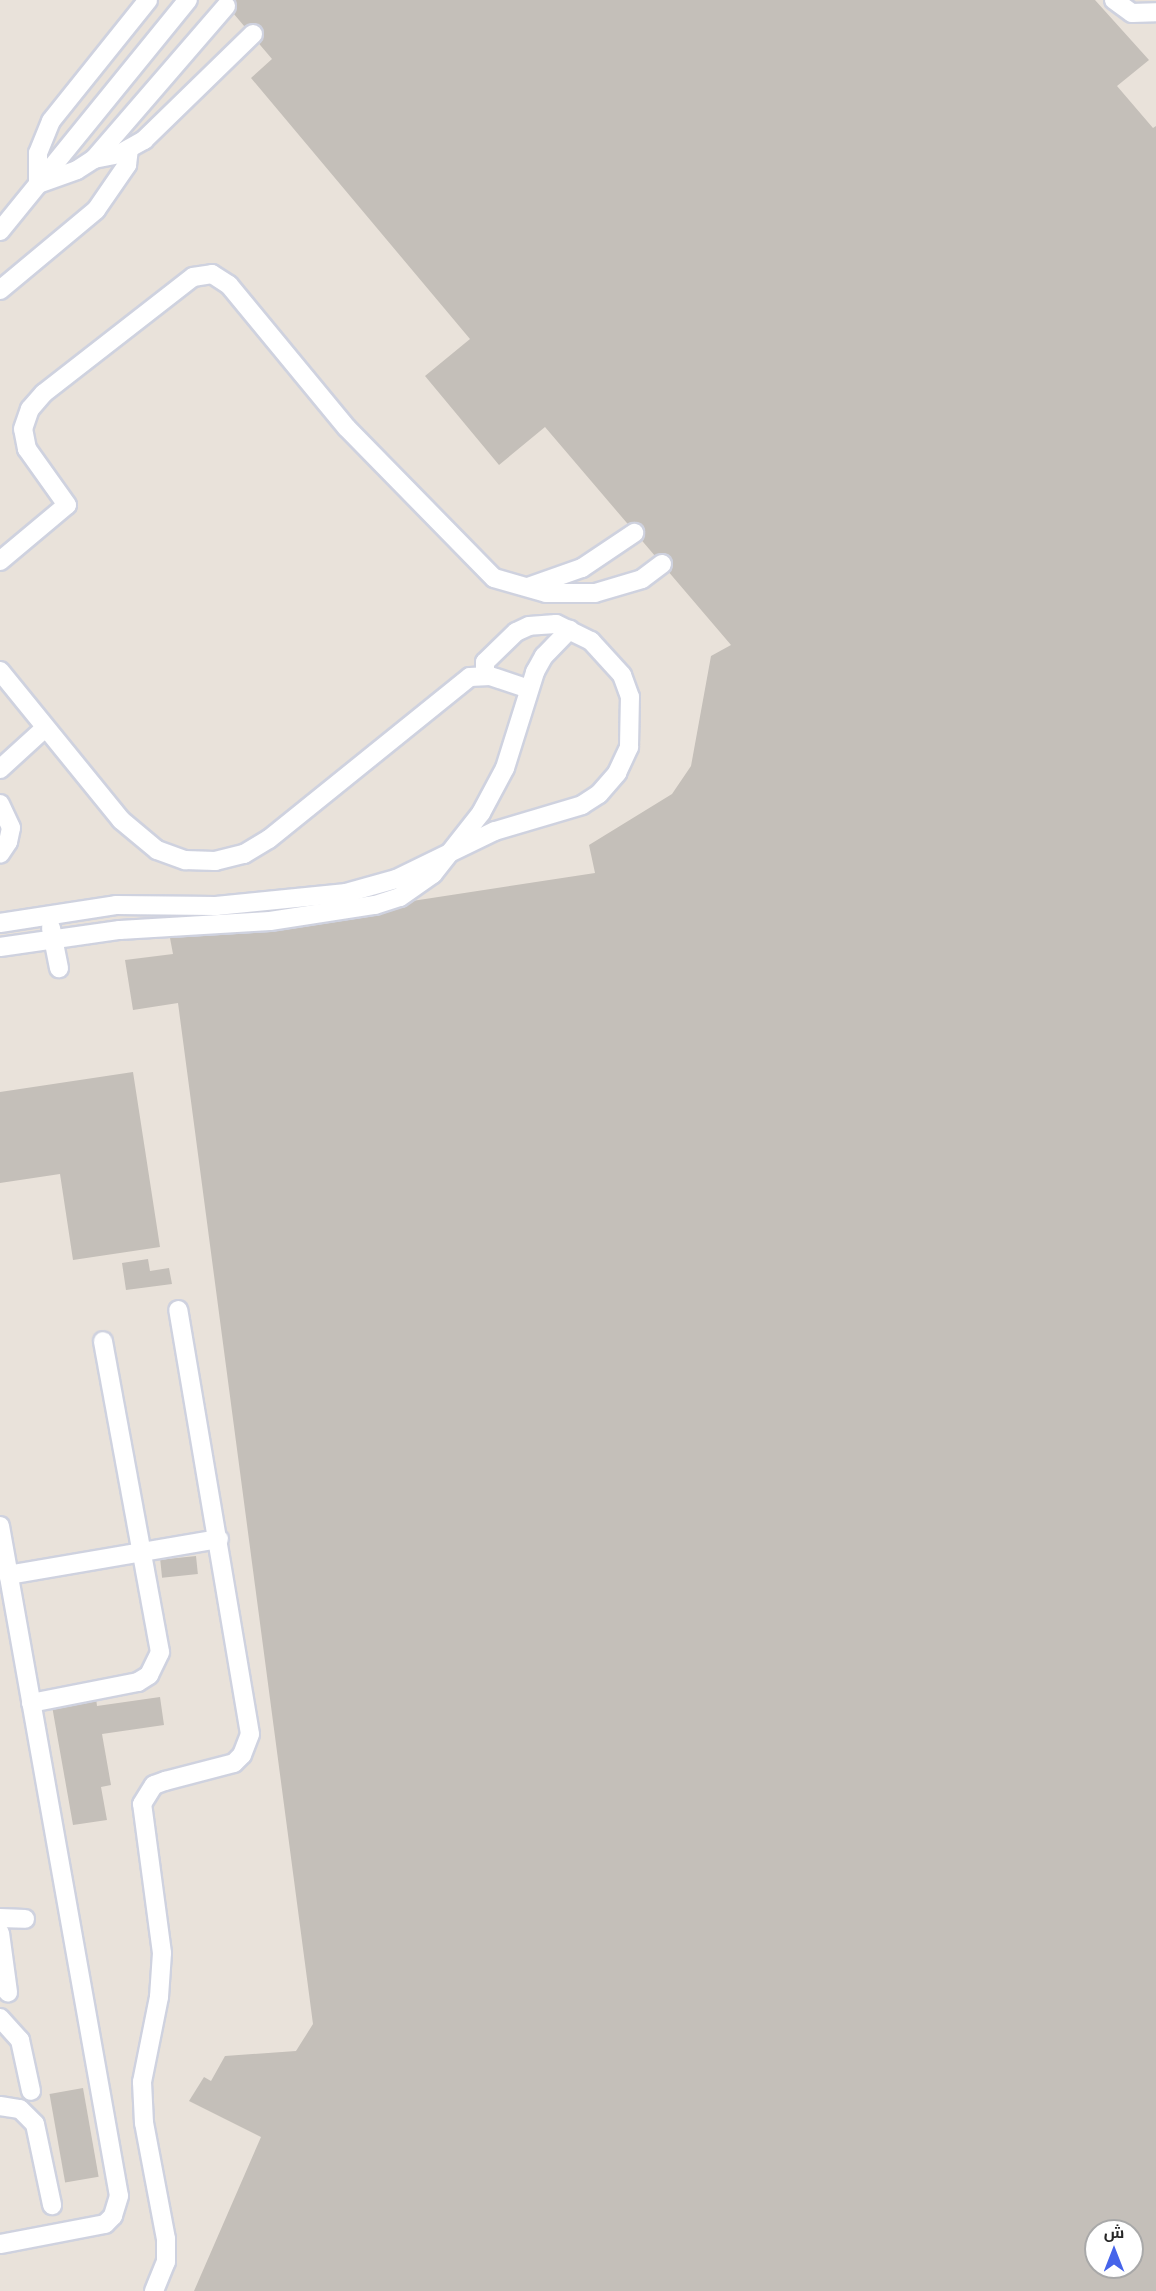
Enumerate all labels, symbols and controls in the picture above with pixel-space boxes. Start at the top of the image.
north arrow [1084,2219,1144,2279]
text: ش [1104,2222,1124,2243]

